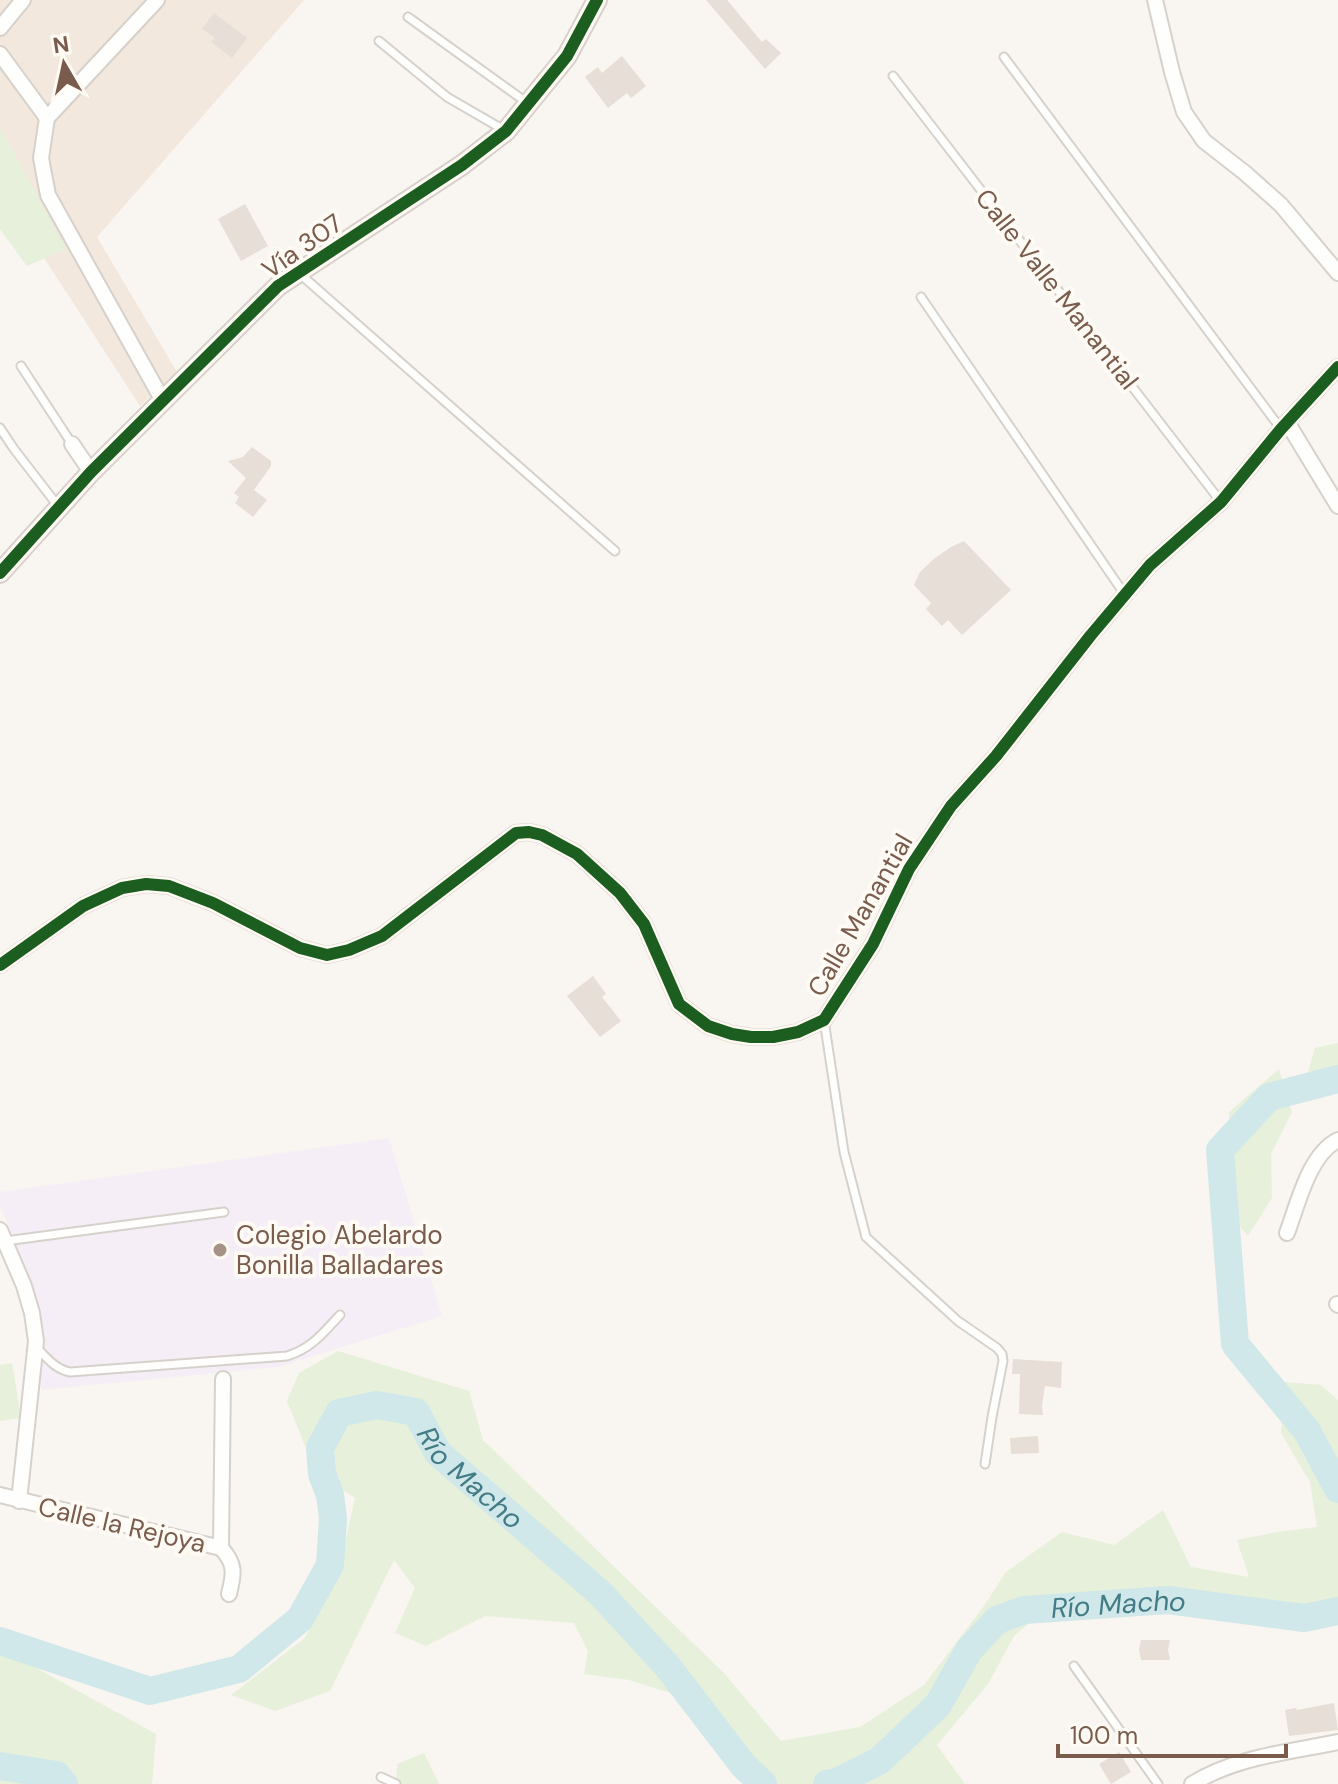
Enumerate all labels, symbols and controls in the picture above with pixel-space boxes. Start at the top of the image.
north arrow [24,24,104,104]
text: N [51,29,71,60]
street label: Calle Valle Manantial [968,182,1146,396]
street label: Vía 307 [255,206,349,286]
street label: Calle Manantial [800,827,920,1003]
place label: Colegio Abelardo Bonilla Balladares [236,1218,444,1282]
marker: Colegio Abelardo Bonilla Balladares [211,1241,229,1259]
water label: Río Macho [409,1420,532,1537]
street label: Calle la Rejoya [35,1489,209,1561]
water label: Río Macho [1049,1581,1188,1627]
scale bar [1058,1708,1286,1758]
text: 100 m [1070,1720,1138,1751]

